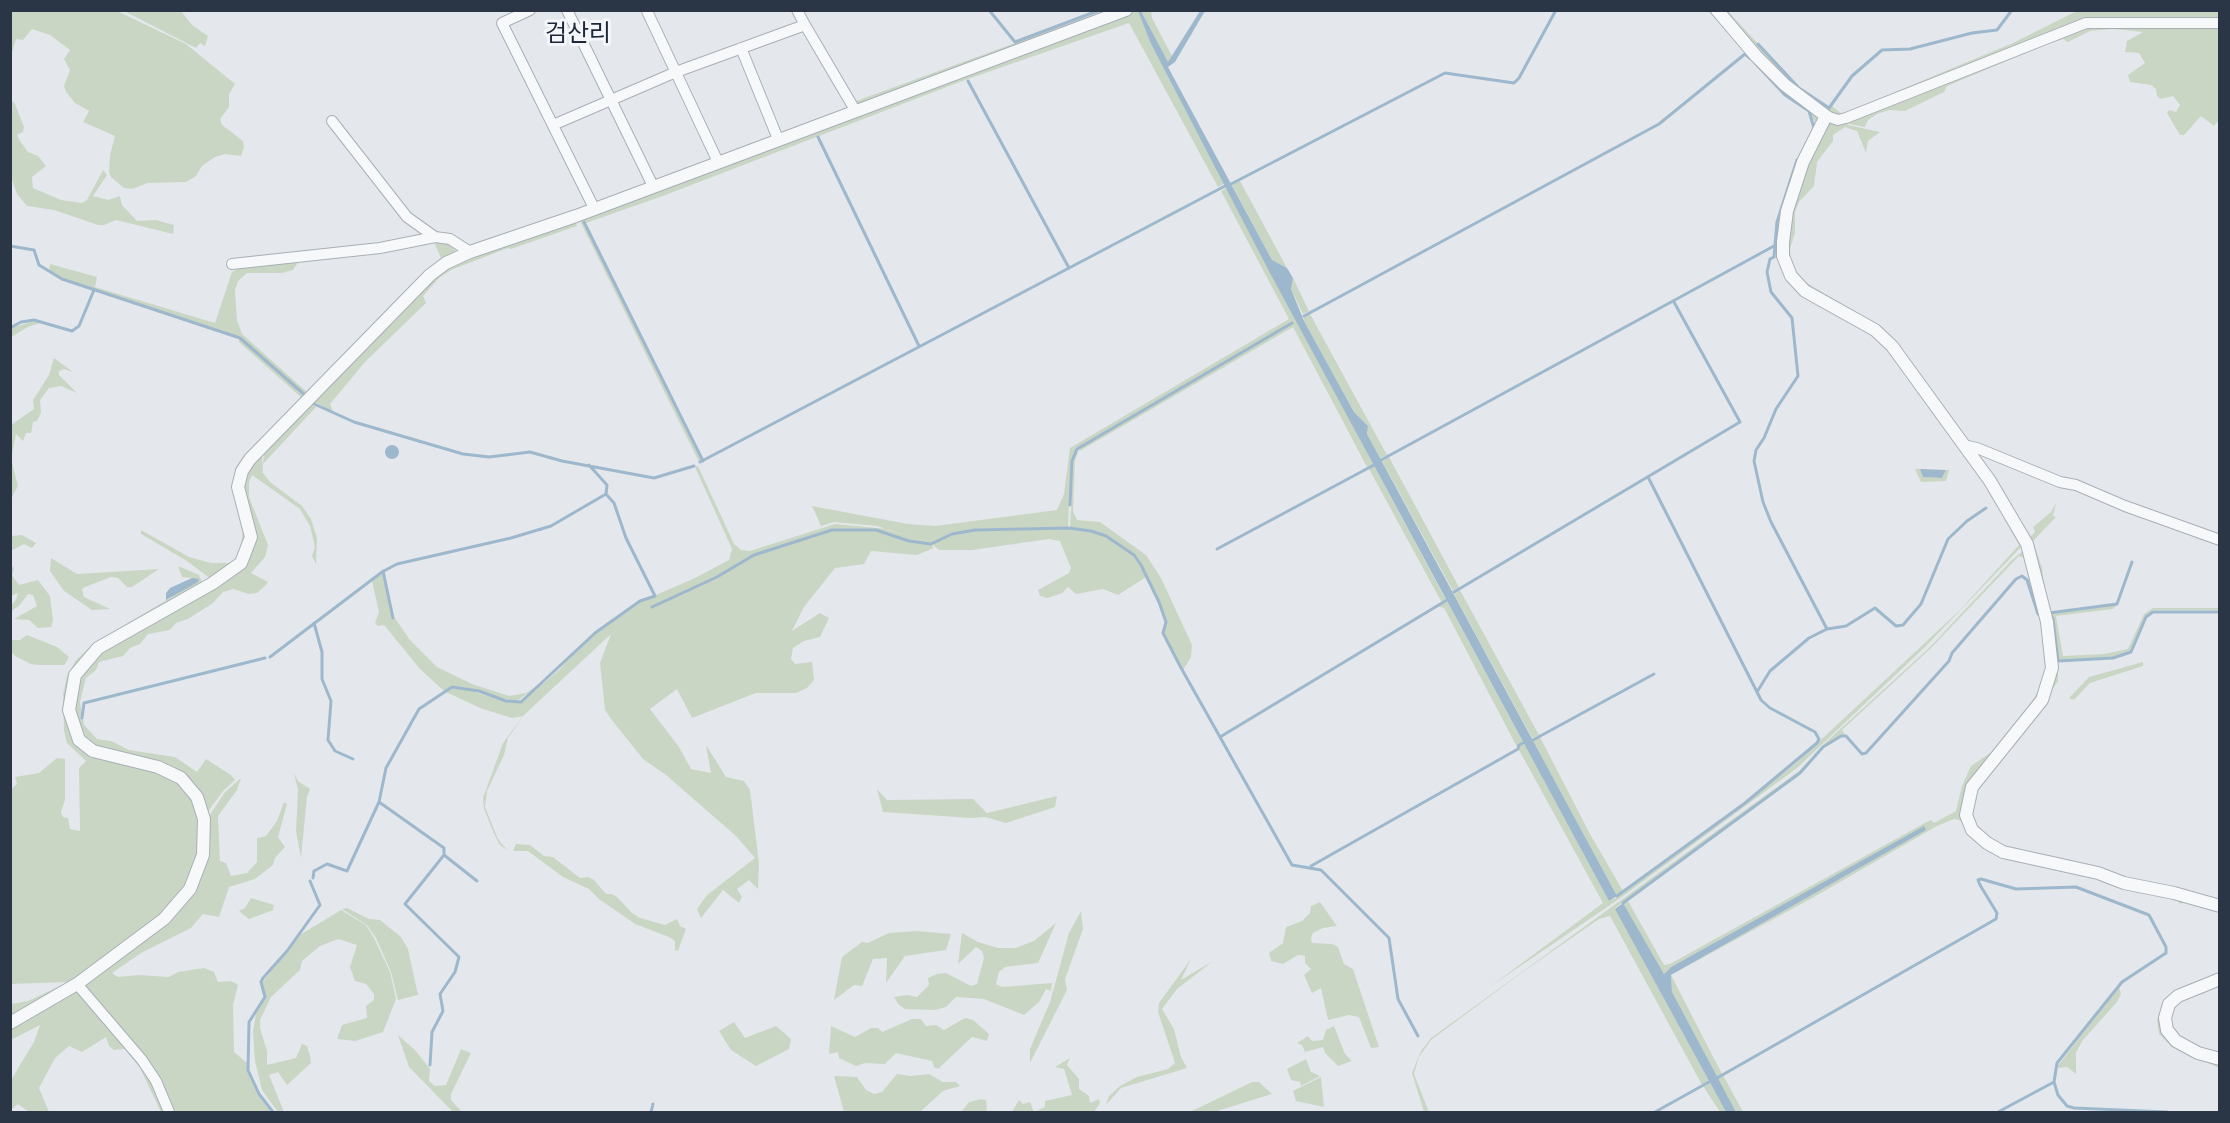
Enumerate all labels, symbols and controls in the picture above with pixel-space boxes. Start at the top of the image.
district label: 검산리 [545,21,611,49]

